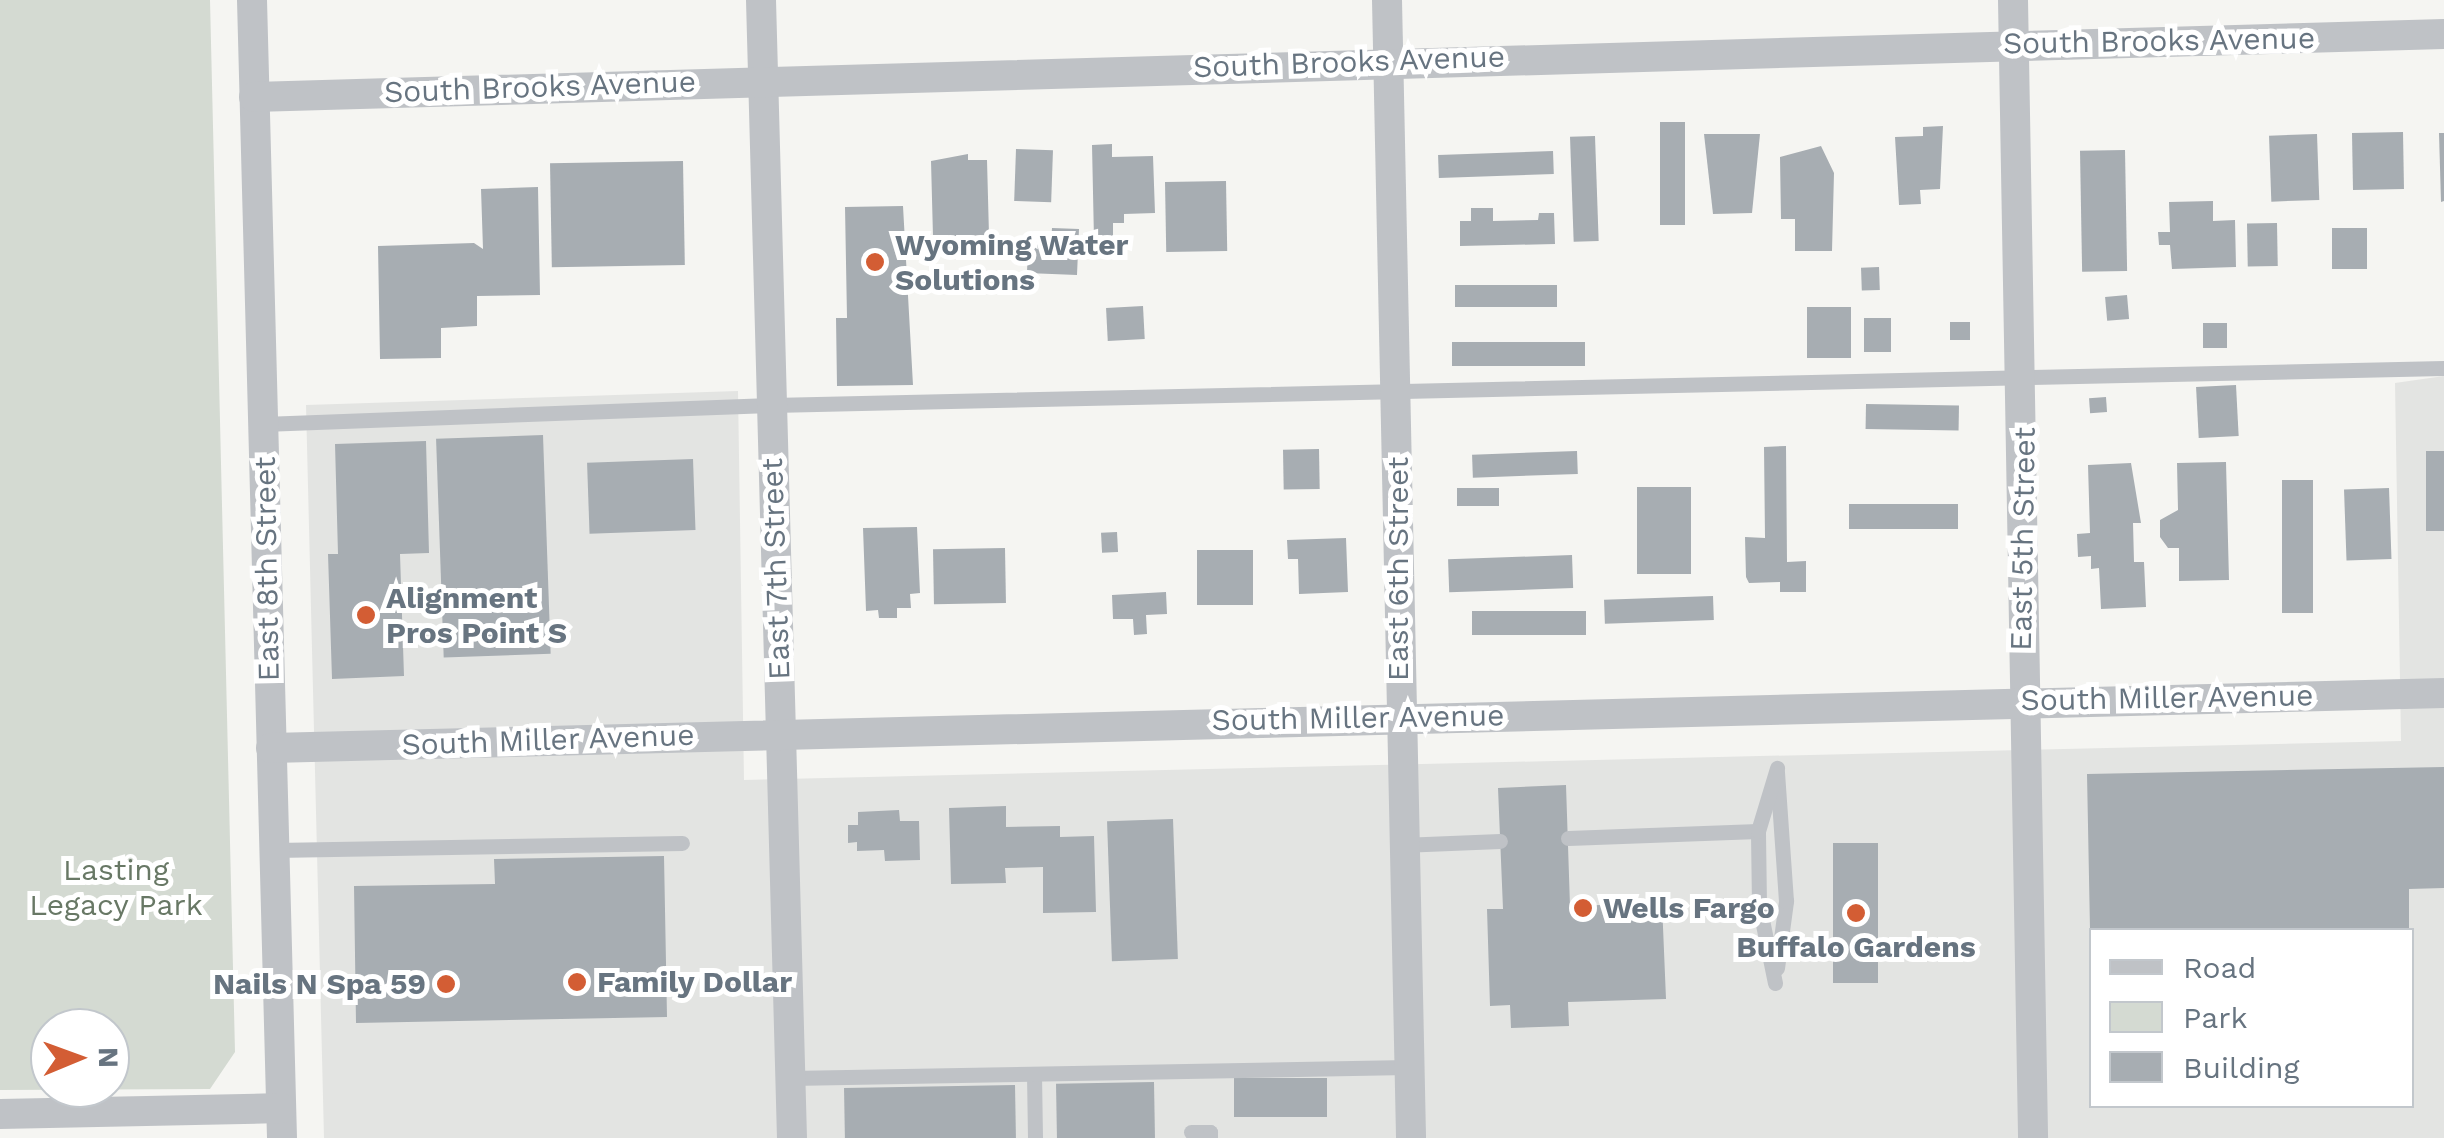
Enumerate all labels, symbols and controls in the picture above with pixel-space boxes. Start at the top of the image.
street label: South Brooks Avenue [2002,20,2316,62]
street label: South Brooks Avenue [1192,39,1506,85]
street label: South Brooks Avenue [383,64,697,110]
place label: Wyoming Water Solutions [895,227,1129,298]
marker: Wyoming Water Solutions [864,251,886,273]
street label: East 5th Street [2003,427,2043,651]
street label: East 8th Street [247,456,287,682]
street label: East 7th Street [754,457,798,681]
street label: East 6th Street [1380,457,1416,681]
place label: Alignment Pros Point S [386,580,567,650]
marker: Alignment Pros Point S [355,604,377,626]
street label: South Miller Avenue [2019,677,2315,719]
street label: South Miller Avenue [1210,697,1506,739]
street label: South Miller Avenue [400,717,696,763]
park label: Lasting Legacy Park [29,852,203,922]
place label: Wells Fargo [1603,890,1775,926]
marker: Wells Fargo [1572,897,1594,919]
marker: Buffalo Gardens [1845,902,1867,924]
legend [2089,928,2414,1108]
place label: Buffalo Gardens [1736,929,1976,965]
text: Road [2183,950,2256,985]
place label: Family Dollar [597,964,793,1000]
place label: Nails N Spa 59 [213,966,426,1002]
marker: Family Dollar [566,971,588,993]
marker: Nails N Spa 59 [435,973,457,995]
text: Park [2183,1000,2248,1035]
north arrow [30,1008,130,1108]
text: N [92,1047,125,1068]
text: Building [2183,1050,2300,1085]

